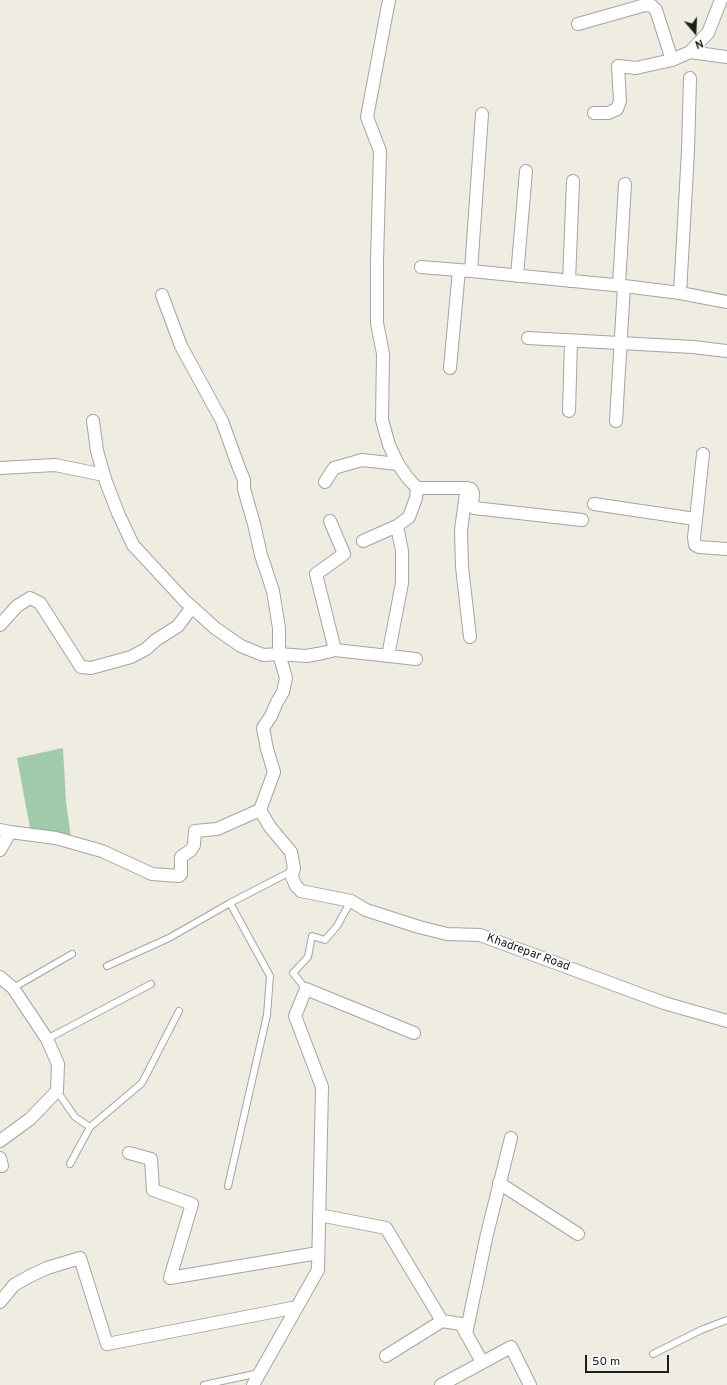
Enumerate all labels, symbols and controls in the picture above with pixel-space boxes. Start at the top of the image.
north arrow [675,12,715,52]
text: N [693,35,705,51]
street label: Khadrepar Road [484,931,572,975]
scale bar [587,1347,671,1373]
text: 50 m [592,1354,620,1370]

